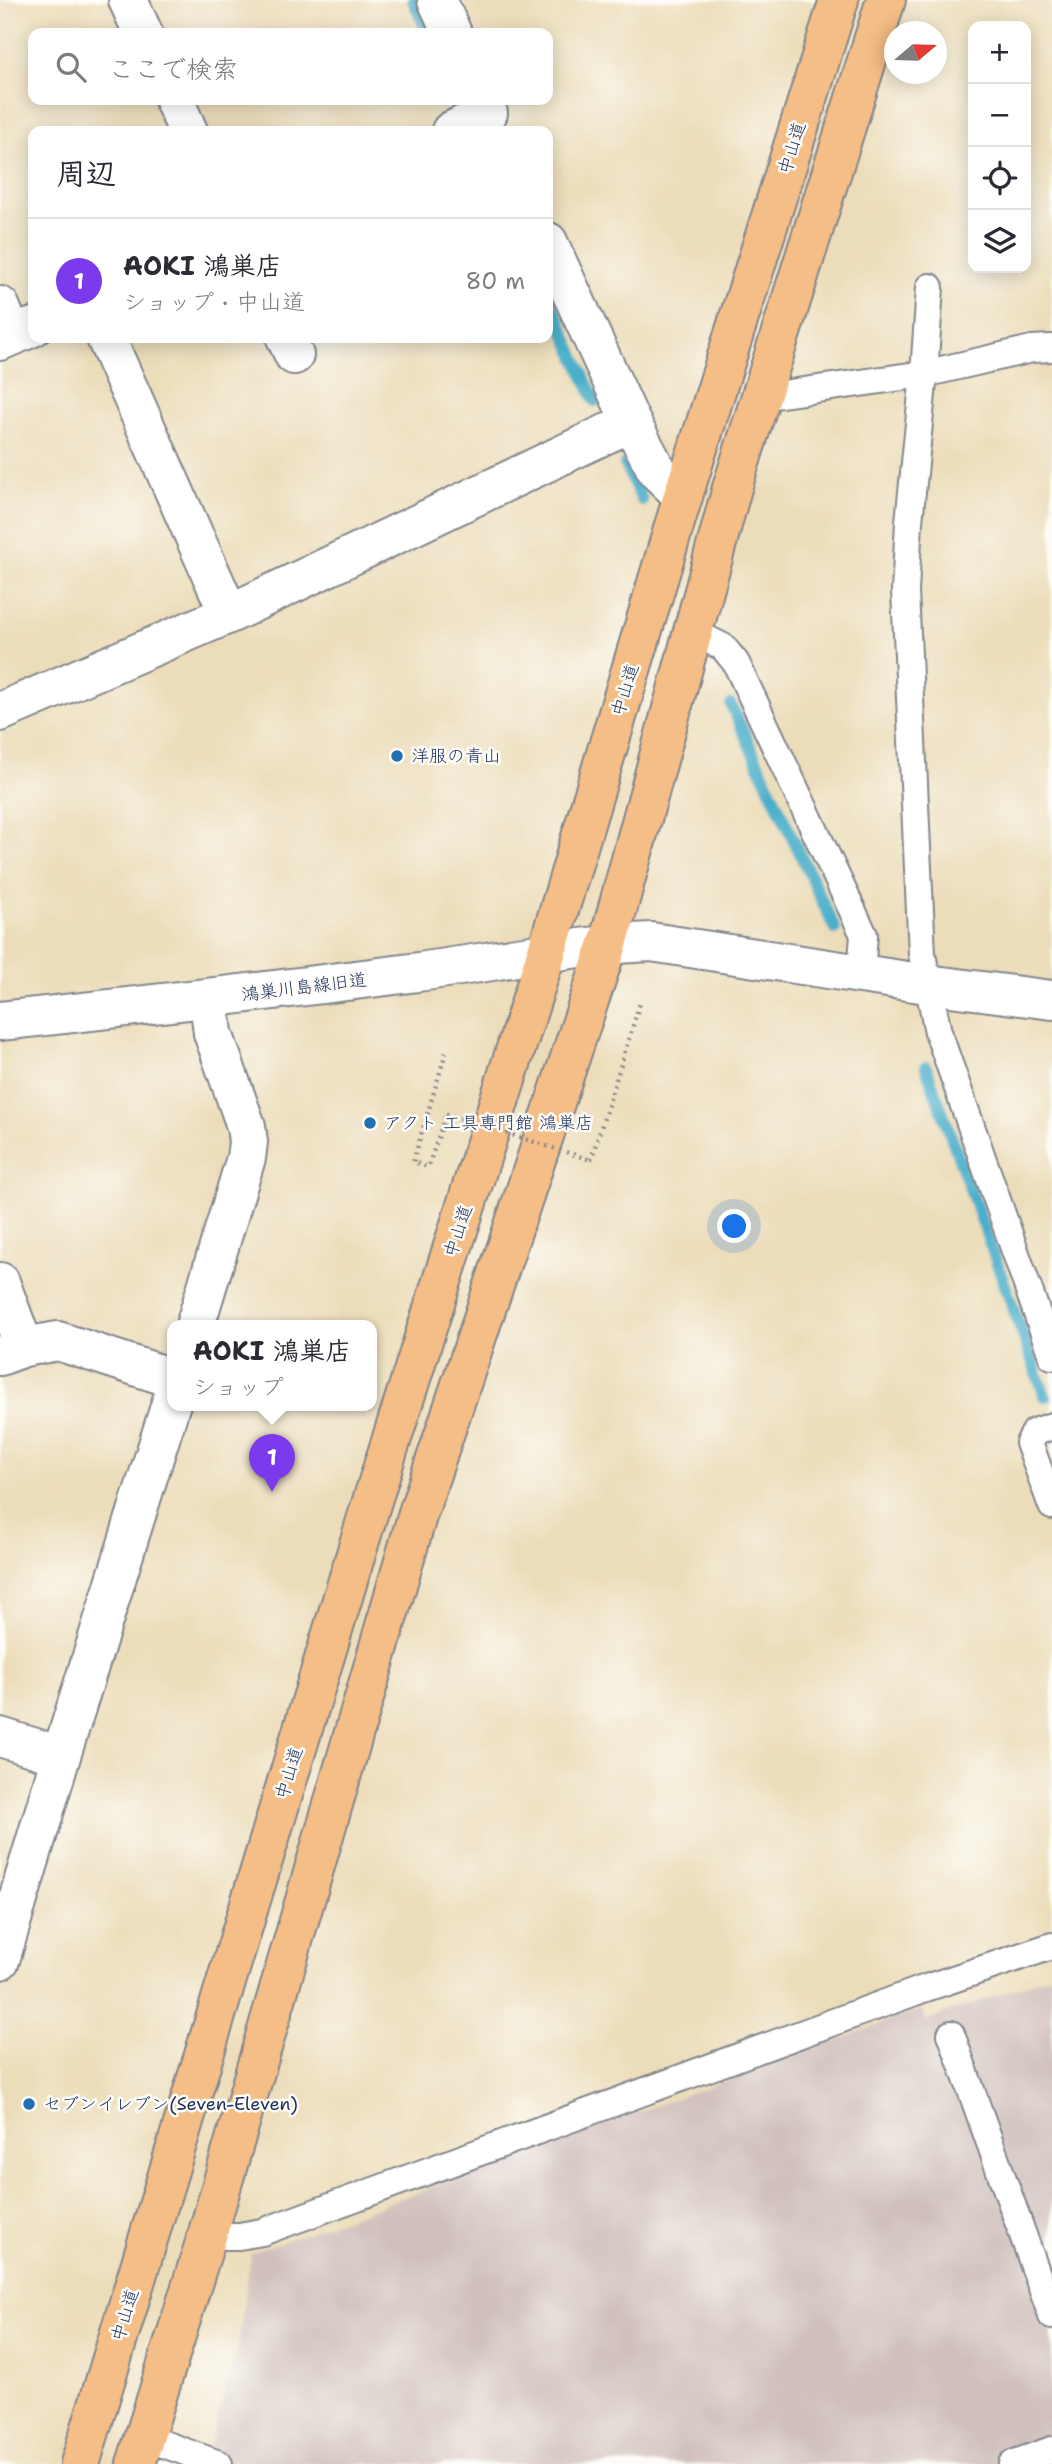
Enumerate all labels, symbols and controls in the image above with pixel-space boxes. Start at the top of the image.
north arrow [884,21,947,84]
map controls [968,21,1031,273]
button: + [968,21,1031,84]
search box [28,28,553,105]
icon: search [52,48,90,86]
text: ここで検索 [108,51,238,86]
button: − [968,84,1031,147]
street label: 中山道 [773,119,811,177]
button: locate [968,147,1031,210]
text: 周辺 [56,153,116,194]
button: layers [968,210,1031,273]
text: AOKI 鴻巣店 [123,248,282,283]
text: 1 [74,266,84,296]
text: 80 m [466,266,525,296]
text: ショップ · 中山道 [123,287,305,317]
street label: 中山道 [606,661,644,719]
place label: 洋服の青山 [411,744,501,768]
marker: 洋服の青山 [389,748,405,764]
street label: 鴻巣川島線旧道 [240,967,368,1007]
place label: アクト 工具専門館 鴻巣店 [384,1111,593,1135]
marker: アクト 工具専門館 鴻巣店 [362,1115,378,1131]
street label: 中山道 [438,1202,478,1260]
your location [717,1209,751,1243]
popup [167,1320,377,1411]
text: AOKI 鴻巣店 [193,1333,351,1368]
text: ショップ [193,1372,284,1402]
pin: 1 [249,1434,295,1492]
street label: 中山道 [270,1744,308,1802]
place label: セブンイレブン(Seven-Eleven) [43,2092,298,2116]
marker: セブンイレブン(Seven-Eleven) [21,2096,37,2112]
street label: 中山道 [106,2286,144,2344]

